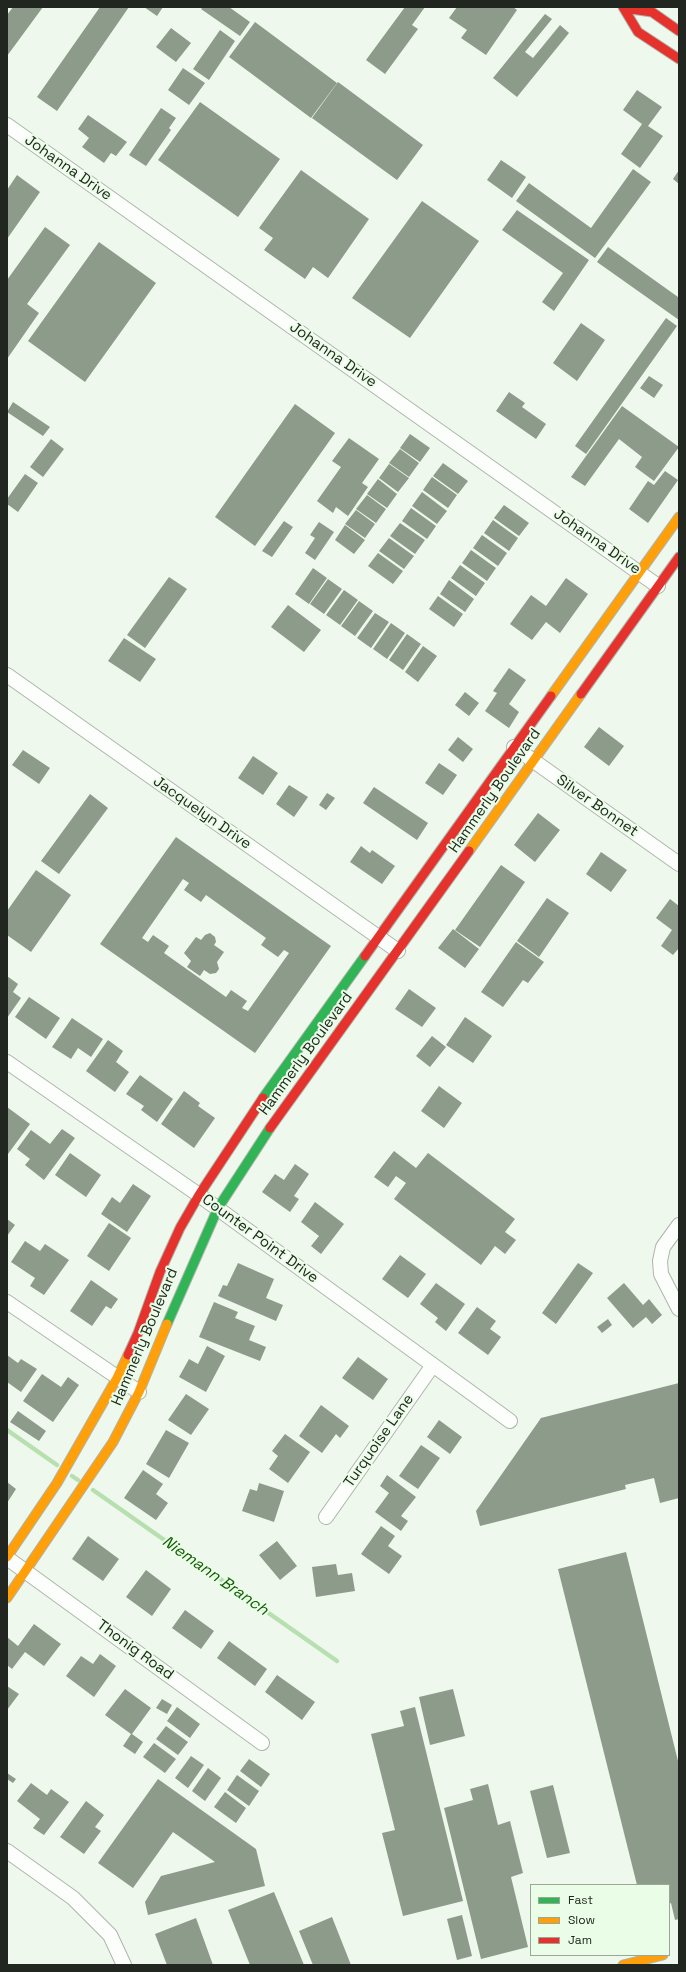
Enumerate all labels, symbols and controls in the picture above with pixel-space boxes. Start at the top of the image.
street label: Johanna Drive [21,131,115,205]
street label: Johanna Drive [286,318,380,392]
street label: Johanna Drive [550,505,644,579]
street label: Hammerly Boulevard [445,725,545,857]
street label: Silver Bonnet [553,771,641,841]
street label: Jacquelyn Drive [150,773,254,853]
street label: Hammerly Boulevard [255,989,357,1119]
street label: Counter Point Drive [198,1191,322,1287]
street label: Hammerly Boulevard [108,1266,182,1408]
street label: Turquoise Lane [340,1391,418,1491]
water label: Niemann Branch [158,1532,272,1620]
street label: Thonig Road [93,1616,177,1684]
legend [530,1884,670,1956]
text: Fast [568,1892,593,1908]
text: Slow [568,1912,595,1928]
text: Jam [568,1932,592,1948]

